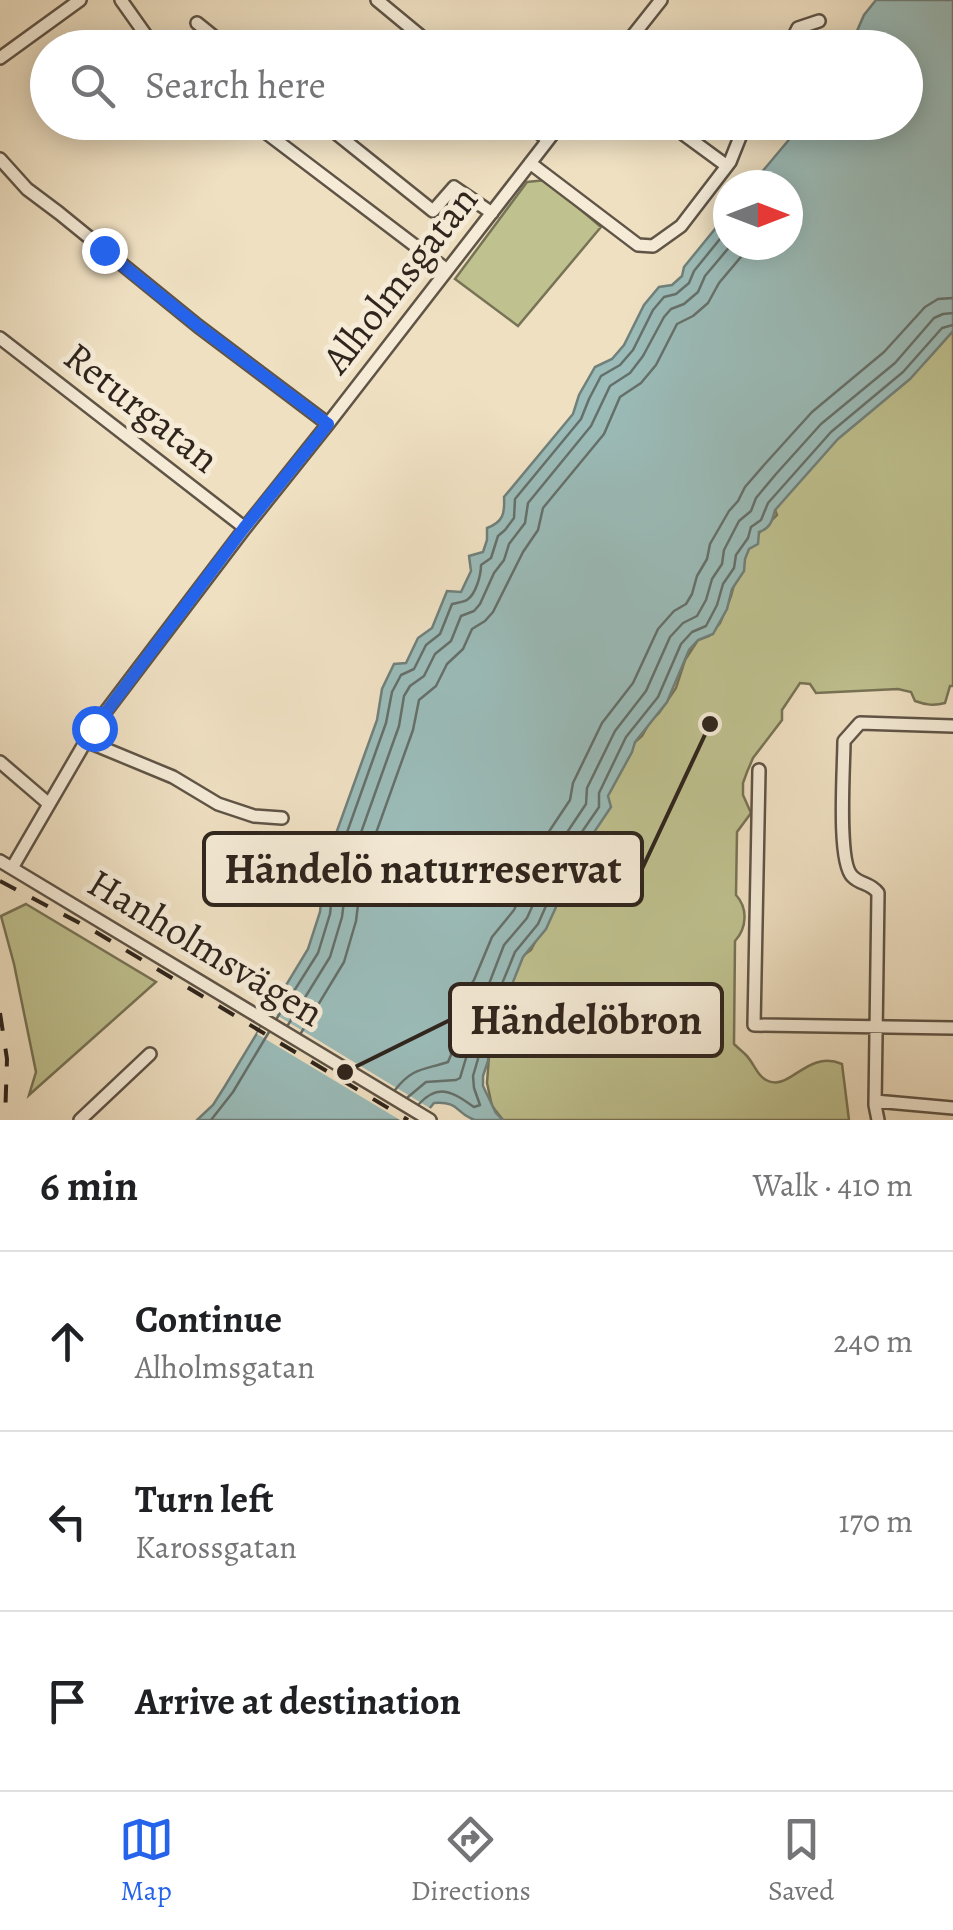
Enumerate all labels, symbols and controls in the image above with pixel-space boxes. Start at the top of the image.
search box [30,30,923,140]
icon: search [65,58,120,113]
text: Search here [145,59,326,111]
north arrow [713,170,803,260]
street label: Alholmsgatan [308,174,490,386]
route end [82,228,128,274]
street label: Returgatan [53,329,231,485]
route start [72,706,118,752]
callout: Händelö naturreservat [204,833,642,905]
text: Händelö naturreservat [224,840,622,897]
street label: Hanholmsvägen [78,855,334,1040]
callout: Händelöbron [450,984,722,1056]
text: Händelöbron [470,991,702,1048]
text: 6 min [40,1157,138,1214]
text: Walk · 410 m [753,1163,913,1207]
text: Continue [135,1293,282,1345]
icon: ahead [40,1314,95,1369]
text: 240 m [833,1319,913,1363]
text: Alholmsgatan [135,1345,315,1389]
text: Turn left [135,1473,274,1525]
icon: left [40,1494,95,1549]
text: 170 m [839,1499,913,1543]
text: Karossgatan [135,1525,297,1569]
icon: arrive [40,1674,95,1729]
text: Arrive at destination [135,1675,461,1727]
tab: Map [119,1812,174,1910]
tab: Directions [411,1812,531,1910]
tab: Saved [768,1812,834,1910]

